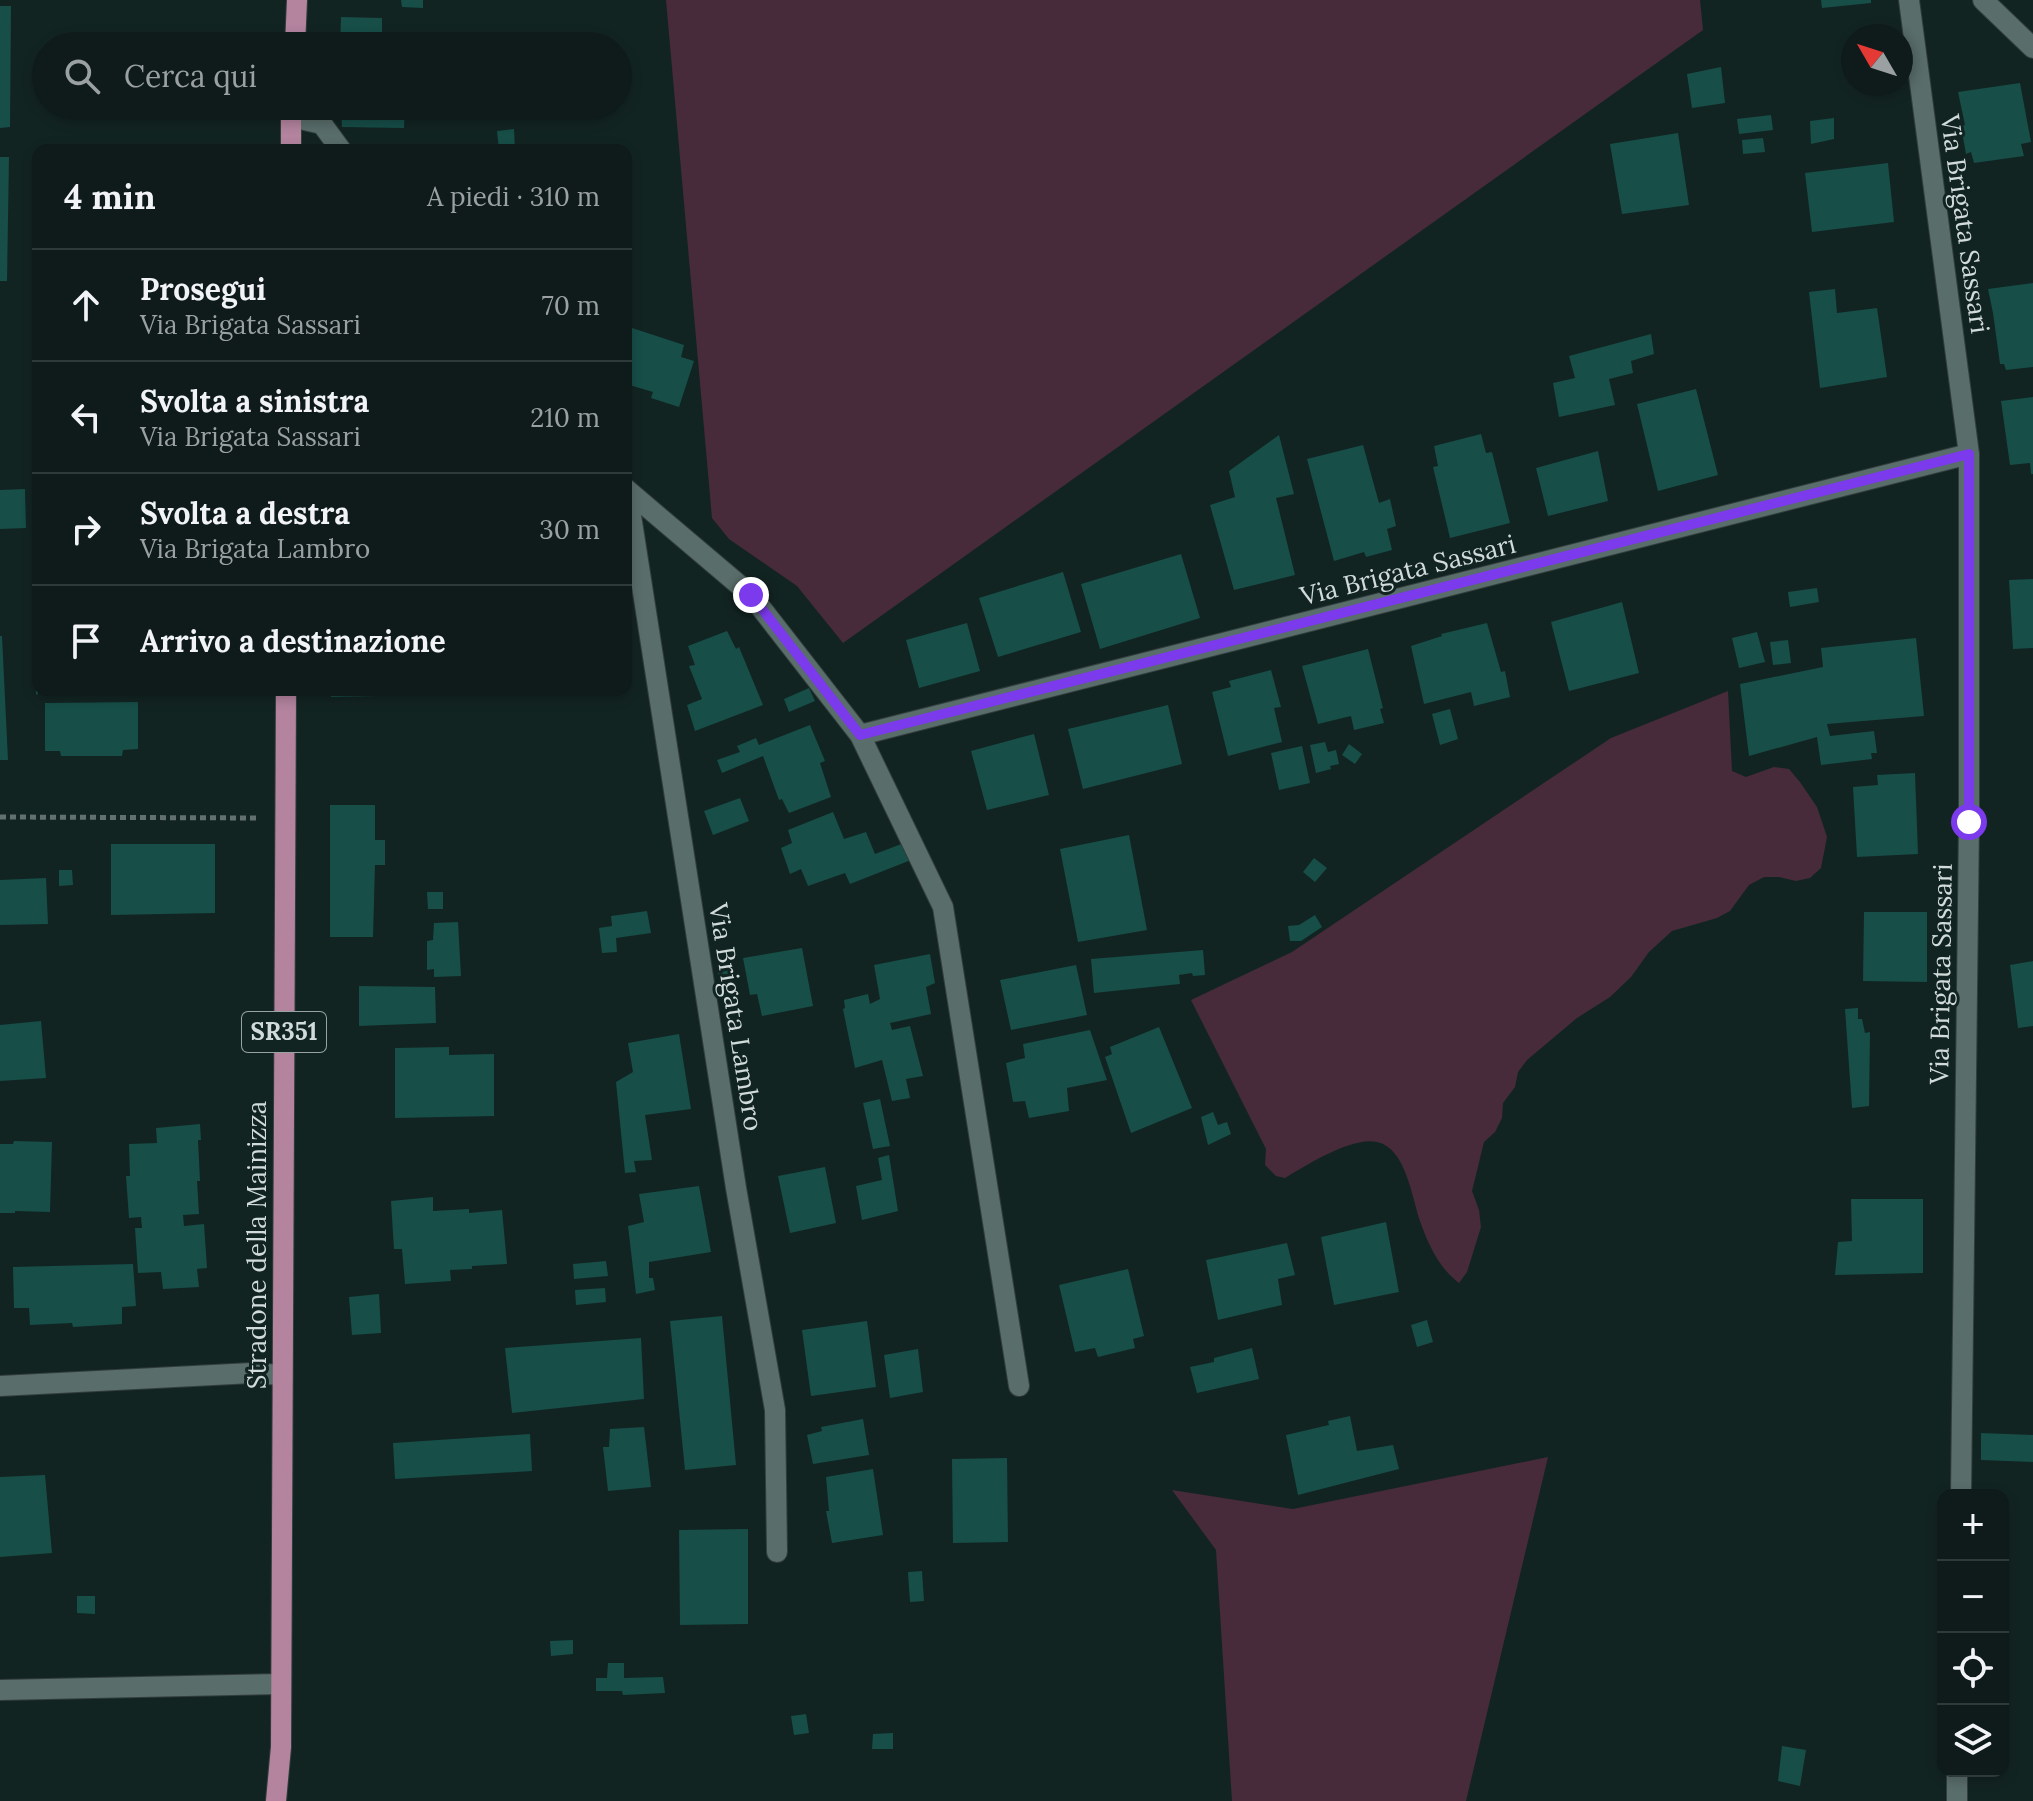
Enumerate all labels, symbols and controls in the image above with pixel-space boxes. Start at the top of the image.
north arrow [1841,24,1913,96]
search box [32,32,632,120]
icon: search [60,54,104,98]
text: Cerca qui [124,57,257,95]
street label: Via Brigata Sassari [1934,111,1997,336]
text: 4 min [64,175,156,218]
text: A piedi · 310 m [427,180,600,213]
text: Prosegui [140,270,266,308]
icon: ahead [64,283,108,327]
text: 70 m [542,289,600,322]
text: Via Brigata Sassari [140,308,361,341]
text: Svolta a sinistra [140,382,369,420]
icon: left [64,395,108,439]
text: 210 m [530,401,600,434]
text: Via Brigata Sassari [140,420,361,453]
text: Svolta a destra [140,494,350,532]
icon: right [64,507,108,551]
text: 30 m [539,513,600,546]
street label: Via Brigata Sassari [1296,527,1519,612]
text: Via Brigata Lambro [140,532,370,565]
route end [733,577,769,613]
icon: arrive [64,619,108,663]
text: Arrivo a destinazione [140,622,446,660]
route start [1951,804,1987,840]
street label: Via Brigata Sassari [1922,863,1959,1086]
street label: Via Brigata Lambro [702,900,771,1133]
road number: SR351 [242,1012,326,1052]
street label: Stradone della Mainizza [240,1101,273,1389]
map controls [1937,1489,2009,1777]
button: + [1937,1489,2009,1561]
button: − [1937,1561,2009,1633]
button: locate [1937,1633,2009,1705]
button: layers [1937,1705,2009,1777]

